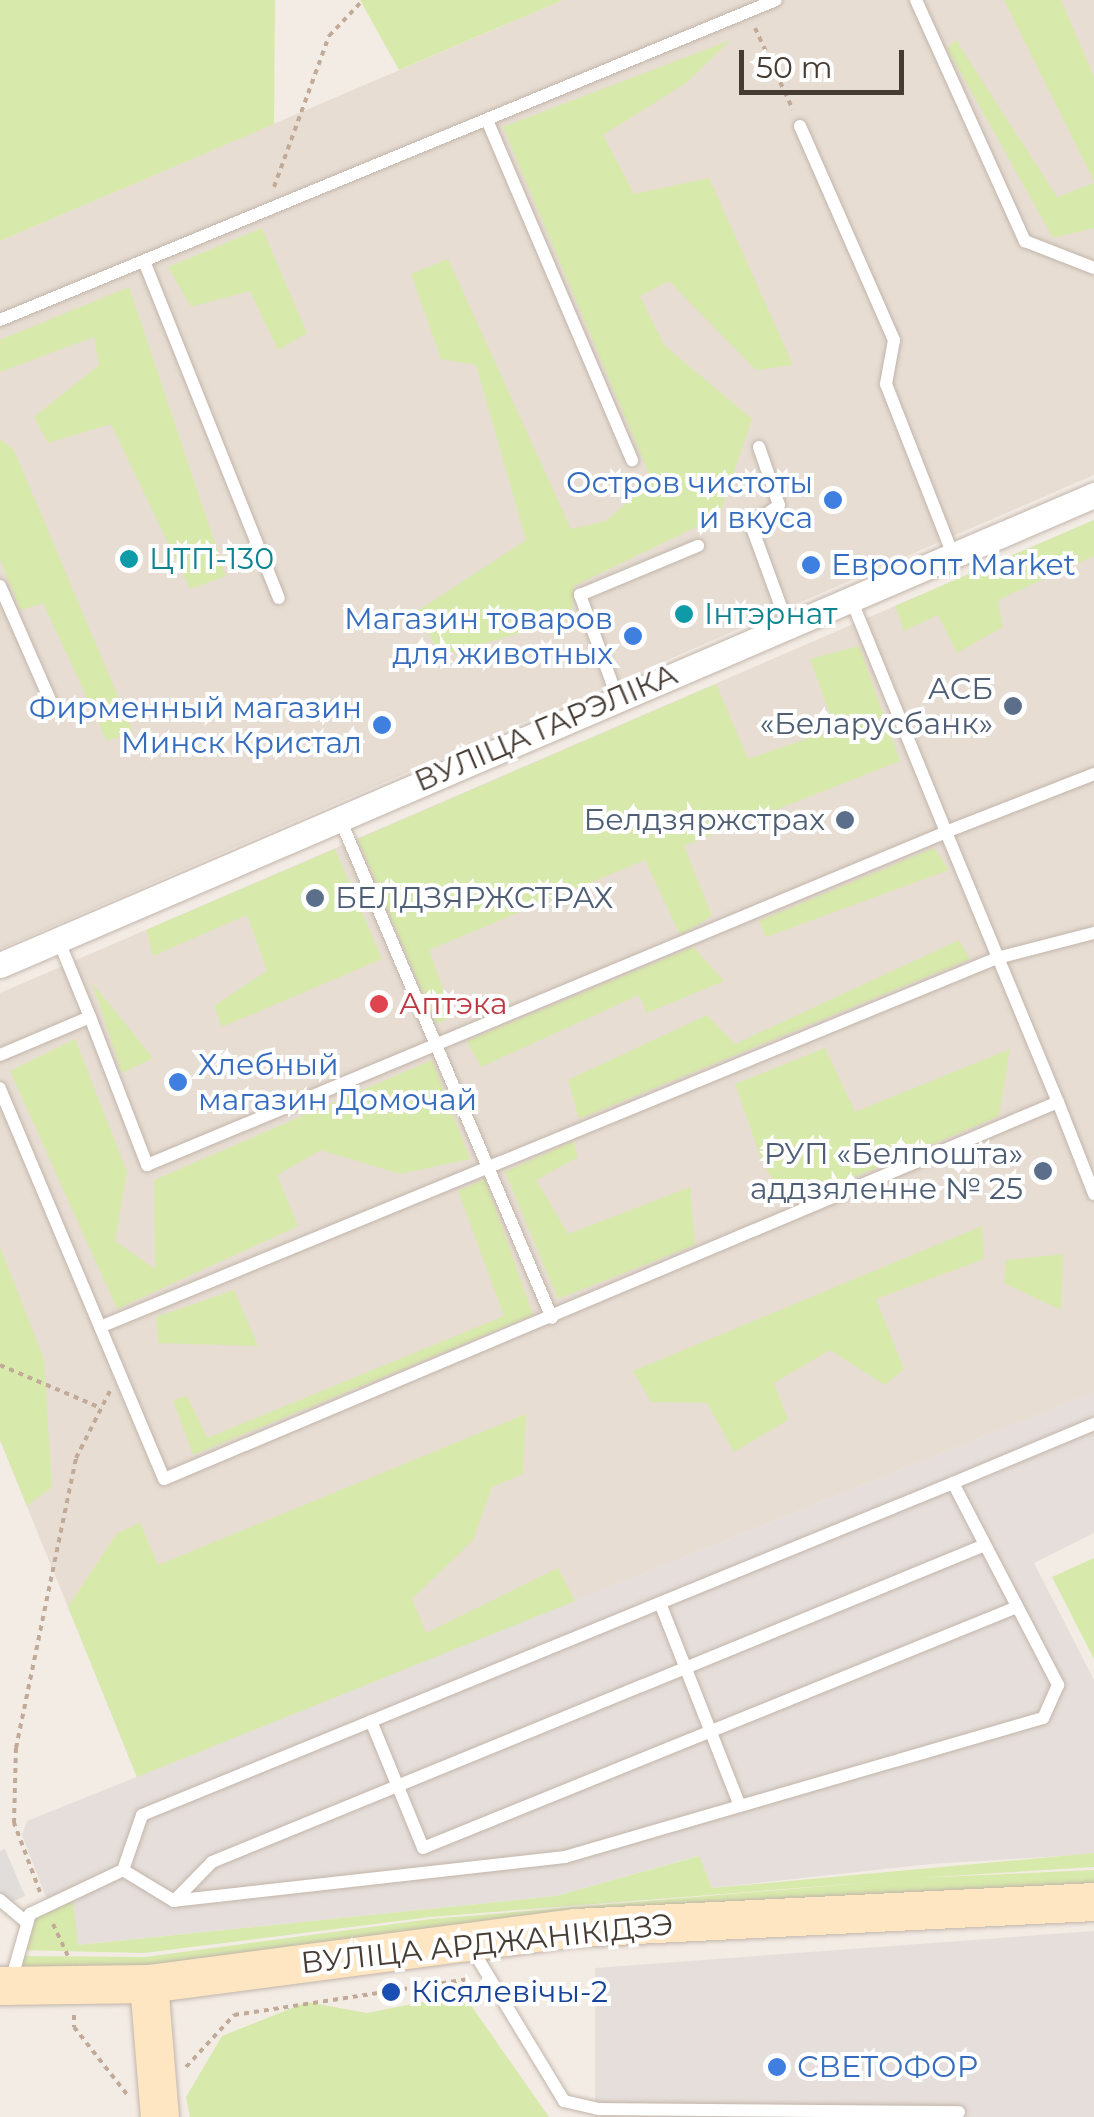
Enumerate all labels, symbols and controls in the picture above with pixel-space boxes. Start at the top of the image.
scale bar [744,30,909,92]
text: 50 m [756,49,833,86]
place label: Остров чистоты и вкуса [566,465,813,536]
marker: Остров чистоты и вкуса [822,489,844,511]
place label: ЦТП-130 [149,541,274,577]
place label: Евроопт Market [831,547,1076,583]
marker: ЦТП-130 [118,548,140,570]
marker: Евроопт Market [800,554,822,576]
place label: Інтэрнат [704,596,837,632]
place label: Магазин товаров для животных [344,601,613,672]
marker: Інтэрнат [673,603,695,625]
marker: Магазин товаров для животных [622,625,644,647]
street label: ВУЛІЦА ГАРЭЛІКА [409,656,683,800]
place label: АСБ «Беларусбанк» [760,671,993,742]
place label: Фирменный магазин Минск Кристал [29,690,362,760]
marker: АСБ «Беларусбанк» [1002,695,1024,717]
marker: Фирменный магазин Минск Кристал [371,714,393,736]
place label: Белдзяржстрах [583,802,825,838]
marker: Белдзяржстрах [834,809,856,831]
place label: БЕЛДЗЯРЖСТРАХ [335,880,613,916]
marker: БЕЛДЗЯРЖСТРАХ [304,887,326,909]
place label: Аптэка [399,986,507,1022]
marker: Аптэка [368,993,390,1015]
place label: Хлебный магазин Домочай [198,1047,477,1118]
marker: Хлебный магазин Домочай [167,1071,189,1093]
place label: РУП «Белпошта» аддзяленне № 25 [750,1136,1023,1206]
marker: РУП «Белпошта» аддзяленне № 25 [1032,1160,1054,1182]
street label: ВУЛІЦА АРДЖАНІКІДЗЭ [299,1907,675,1981]
place label: Кісялевічы-2 [411,1974,608,2010]
marker: Кісялевічы-2 [380,1981,402,2003]
place label: СВЕТОФОР [797,2049,978,2085]
marker: СВЕТОФОР [766,2056,788,2078]

